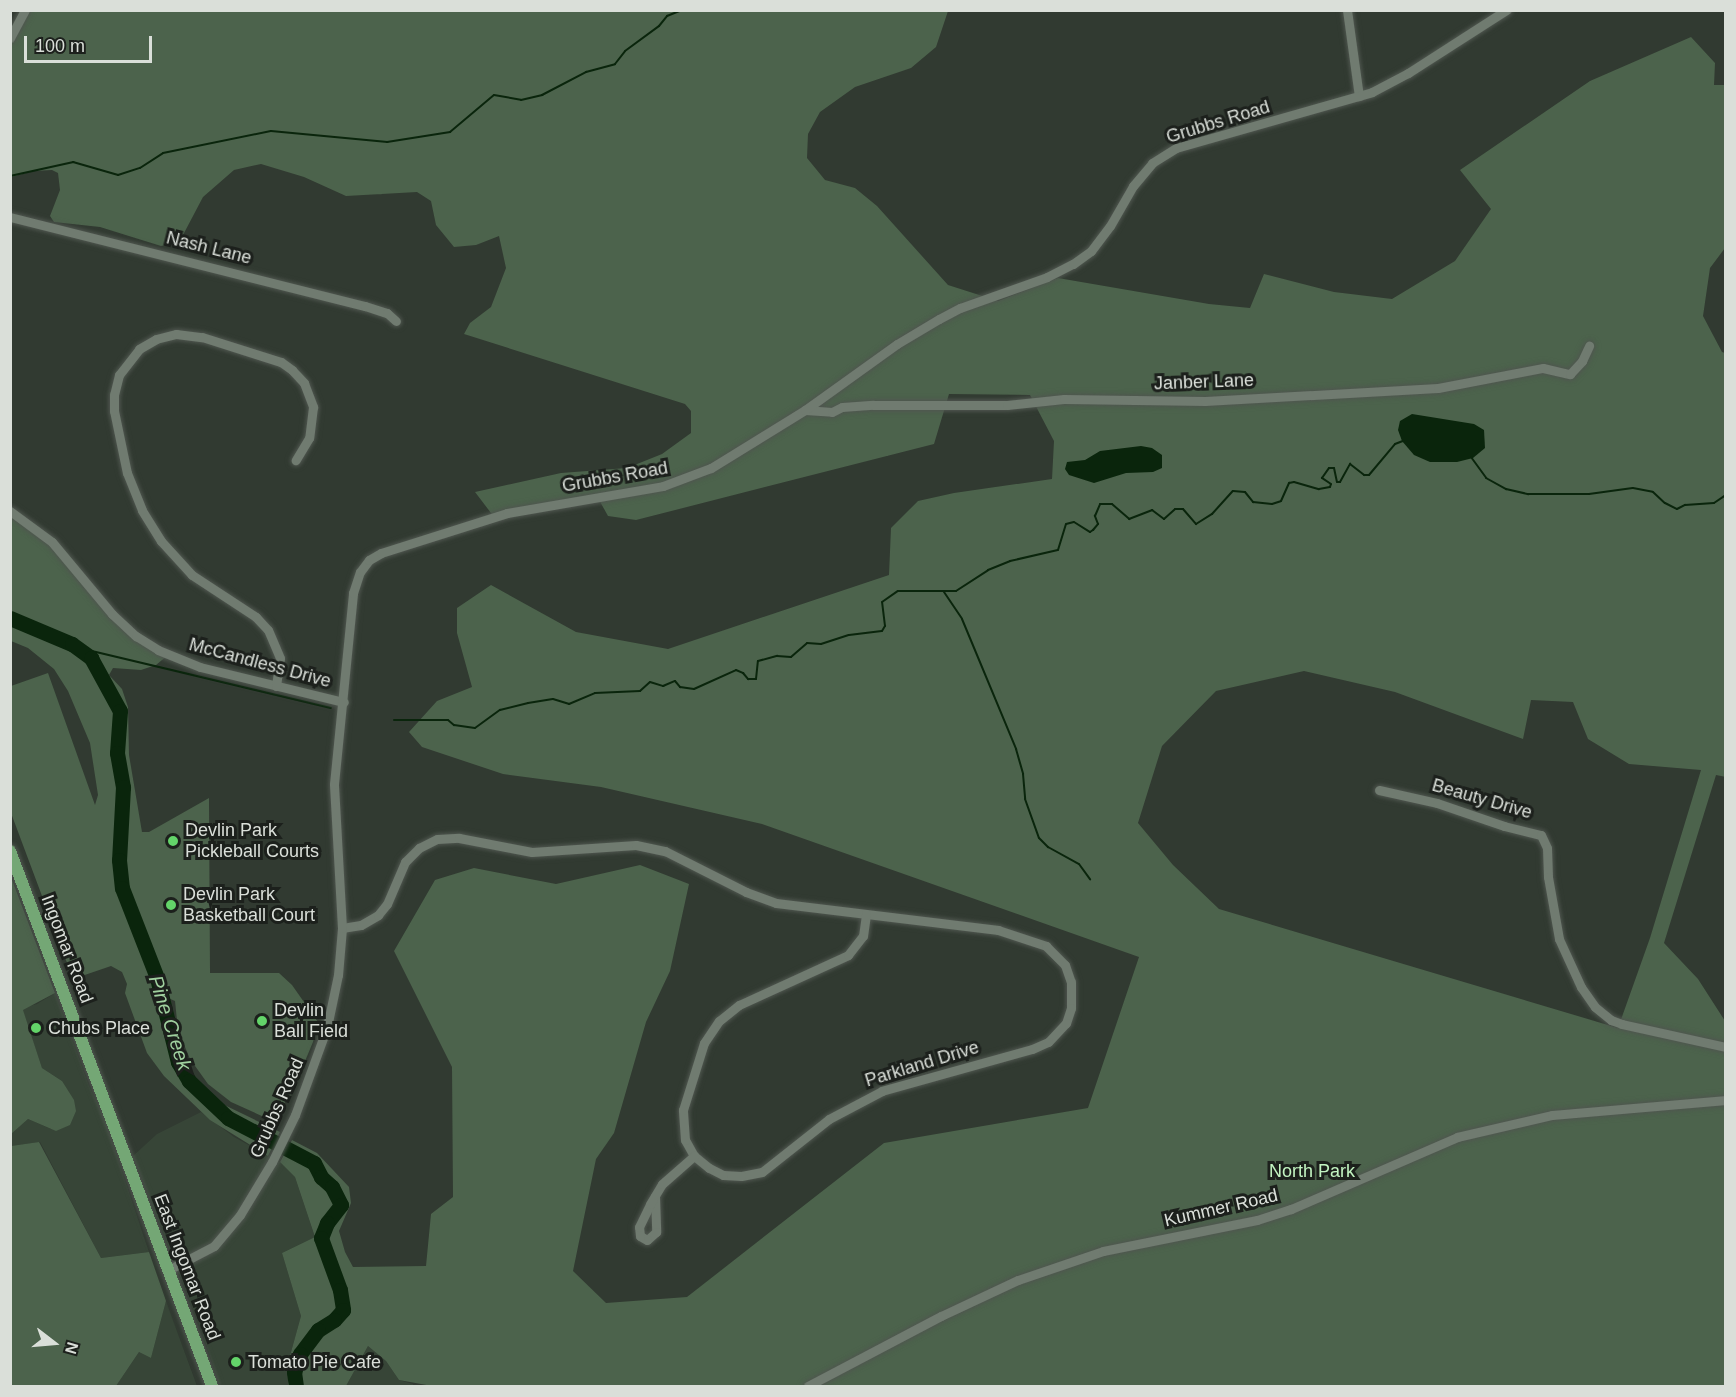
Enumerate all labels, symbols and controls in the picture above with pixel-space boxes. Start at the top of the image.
scale bar [27,24,154,62]
text: 100 m [35,36,85,56]
street label: Grubbs Road [1164,96,1272,148]
street label: Nash Lane [164,227,254,269]
street label: Janber Lane [1154,369,1254,395]
street label: Grubbs Road [560,457,670,497]
street label: McCandless Drive [187,634,333,692]
street label: Beauty Drive [1429,774,1535,824]
place label: Devlin Park Pickleball Courts [185,820,319,862]
marker: Devlin Park Pickleball Courts [166,834,180,848]
place label: Devlin Park Basketball Court [183,884,315,926]
street label: Ingomar Road [36,892,98,1006]
marker: Devlin Park Basketball Court [164,898,178,912]
water label: Pine Creek [143,972,197,1074]
place label: Devlin Ball Field [274,1000,348,1042]
marker: Devlin Ball Field [255,1014,269,1028]
place label: Chubs Place [48,1017,150,1039]
marker: Chubs Place [29,1021,43,1035]
street label: Parkland Drive [862,1036,982,1092]
street label: Grubbs Road [245,1055,309,1161]
park label: North Park [1269,1160,1355,1182]
street label: Kummer Road [1162,1184,1280,1232]
street label: East Ingomar Road [149,1191,225,1343]
north arrow [24,1313,84,1373]
text: N [62,1340,82,1356]
place label: Tomato Pie Cafe [248,1351,381,1373]
marker: Tomato Pie Cafe [229,1355,243,1369]

